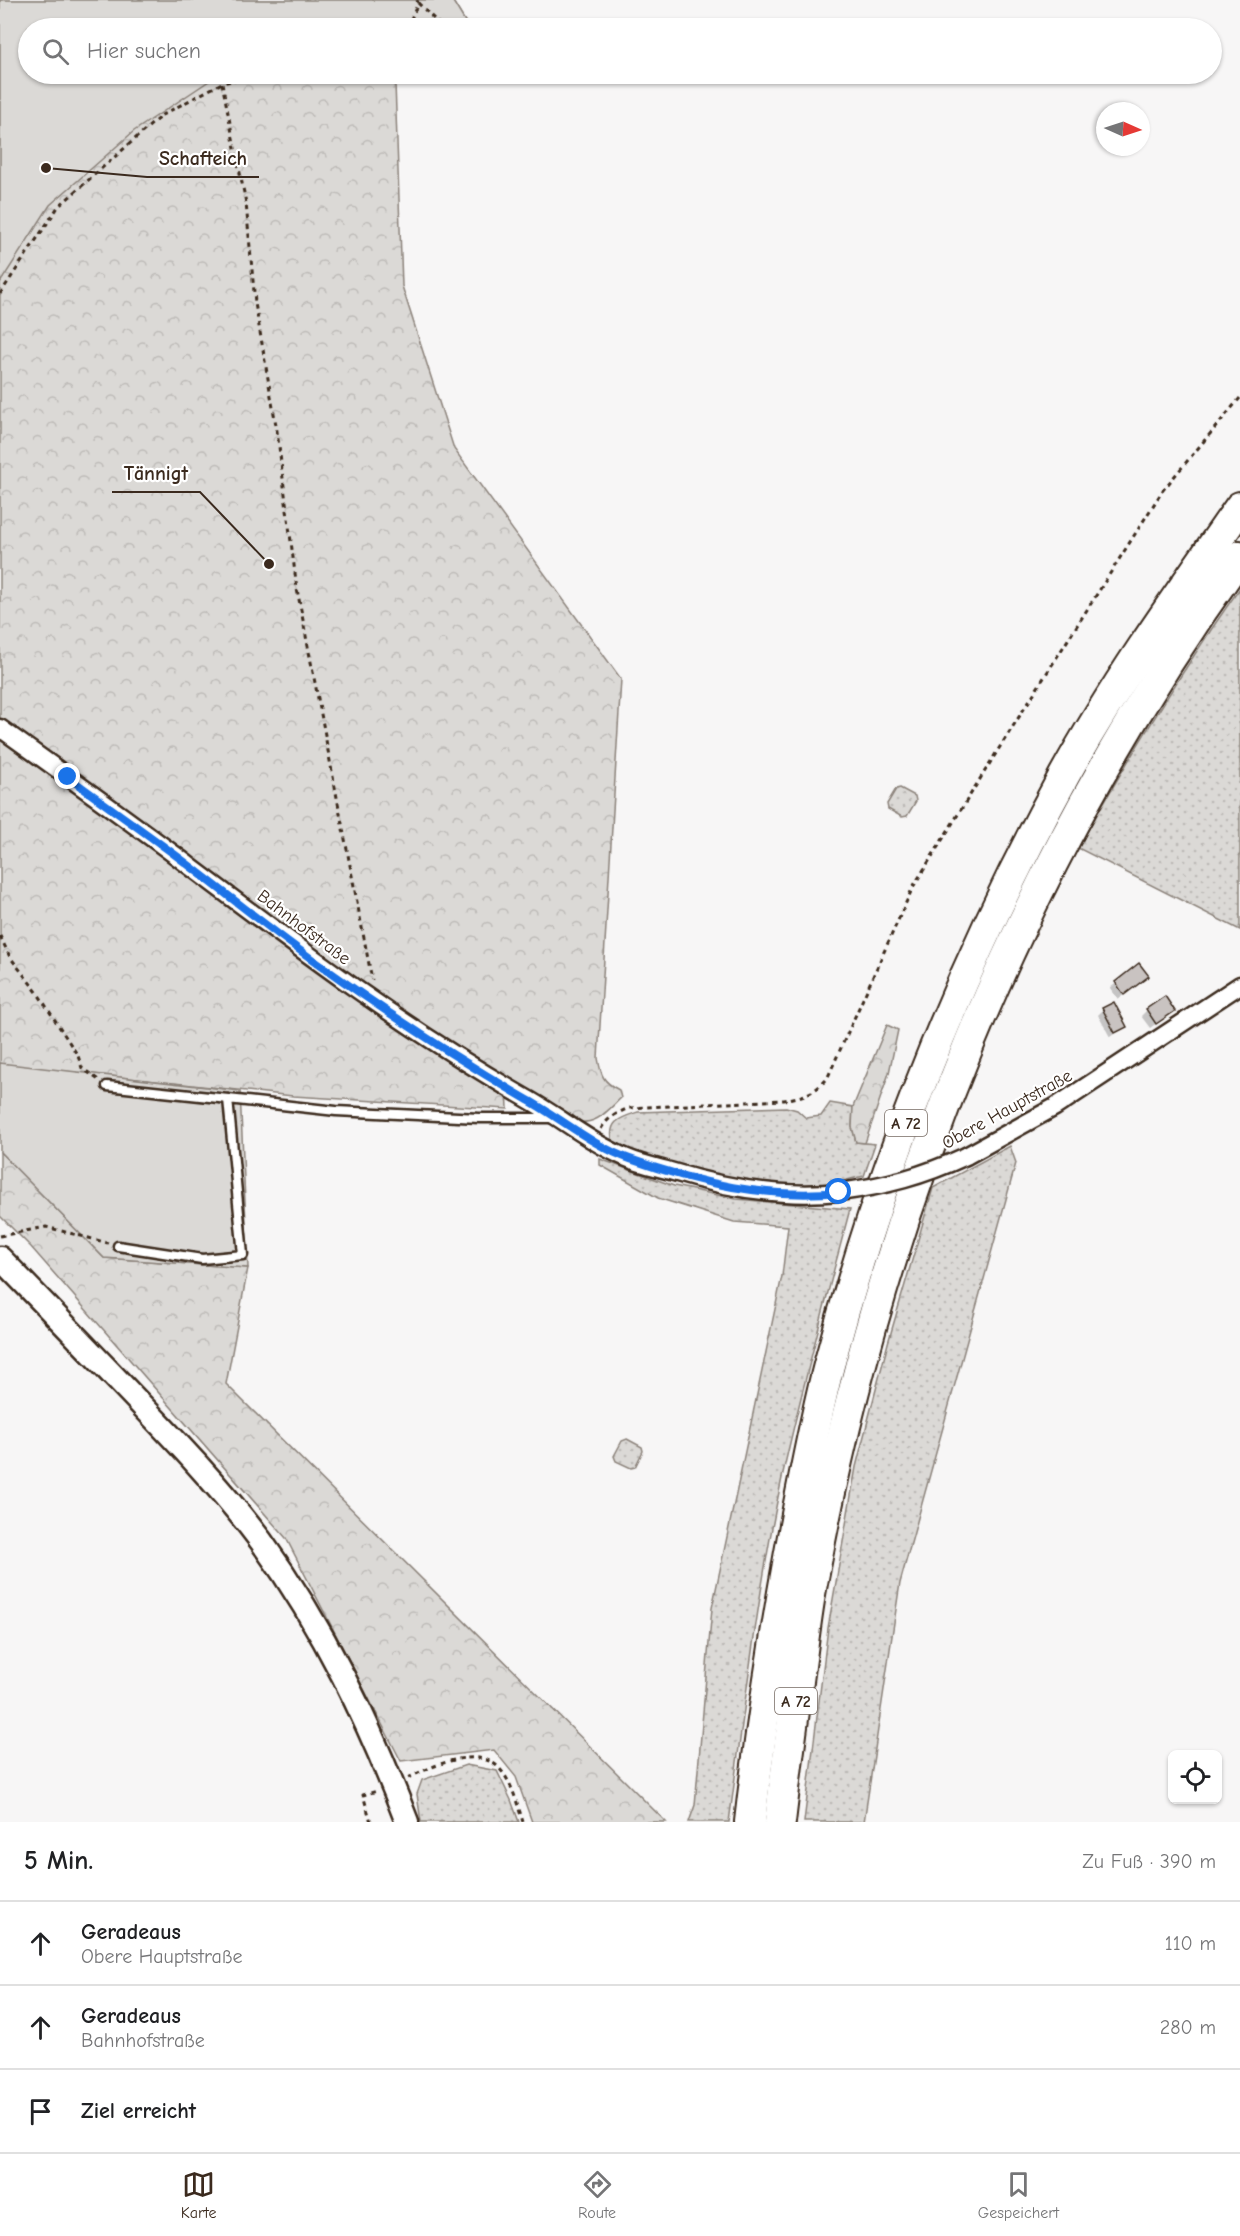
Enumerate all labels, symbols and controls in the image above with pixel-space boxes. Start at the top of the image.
search box [18,18,1222,84]
icon: search [39,35,72,68]
text: Hier suchen [87,38,201,64]
north arrow [1096,102,1150,156]
callout: Schafteich [147,139,259,177]
text: Schafteich [159,147,247,170]
callout: Tännigt [112,454,200,492]
text: Tännigt [124,462,189,485]
route end [54,763,80,789]
street label: Bahnhofstraße [253,885,354,969]
street label: Obere Hauptstraße [939,1065,1076,1154]
road number: A 72 [885,1110,927,1136]
route start [825,1178,851,1204]
road number: A 72 [775,1688,817,1714]
map controls [1168,1750,1222,1804]
button: locate [1168,1750,1222,1804]
text: 5 Min. [24,1846,93,1876]
text: Zu Fuß · 390 m [1082,1850,1216,1873]
text: Geradeaus [81,1919,181,1945]
icon: ahead [24,1927,57,1960]
text: 110 m [1165,1932,1216,1955]
text: Obere Hauptstraße [81,1945,242,1968]
text: Geradeaus [81,2003,181,2029]
icon: ahead [24,2011,57,2044]
text: 280 m [1160,2016,1216,2039]
text: Bahnhofstraße [81,2029,205,2052]
icon: arrive [24,2095,57,2128]
text: Ziel erreicht [81,2098,196,2124]
tab: Karte [181,2168,216,2222]
tab: Route [578,2168,616,2222]
tab: Gespeichert [978,2168,1059,2222]

